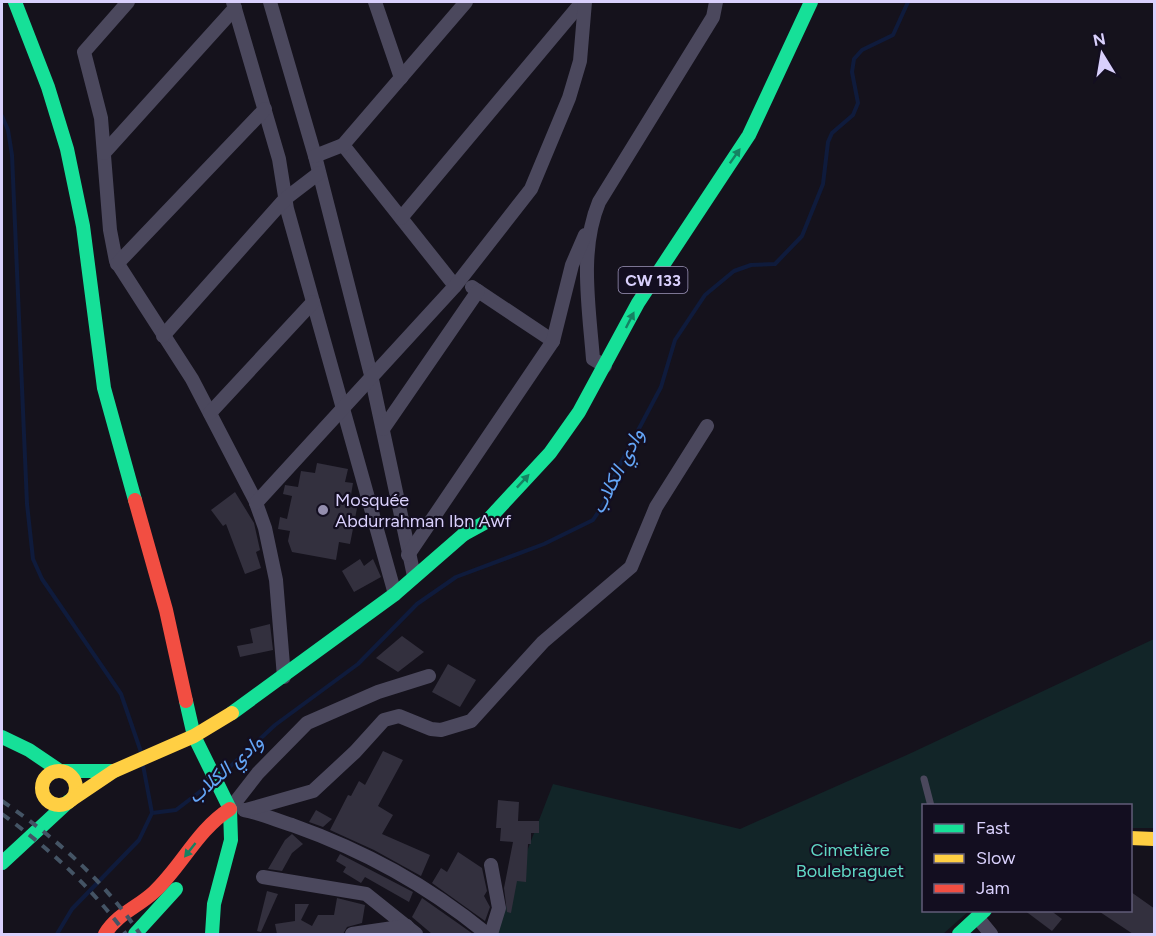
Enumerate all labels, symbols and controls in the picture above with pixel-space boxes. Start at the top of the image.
north arrow [1072,24,1132,84]
text: N [1091,29,1107,50]
one-way arrow [729,148,741,164]
road number: CW 133 [618,267,688,293]
one-way arrow [625,311,635,328]
water label: وادي الكلاب [585,424,652,519]
one-way arrow [516,474,530,489]
place label: Mosquée Abdurrahman Ibn Awf [335,489,512,532]
marker: Mosquée Abdurrahman Ibn Awf [316,503,330,517]
water label: وادي الكلاب [182,730,270,811]
legend [922,804,1132,912]
text: Fast [976,817,1010,839]
park label: Cimetière Boulebraguet [796,839,904,882]
one-way arrow [184,843,196,858]
text: Slow [976,847,1015,869]
text: Jam [976,877,1010,899]

